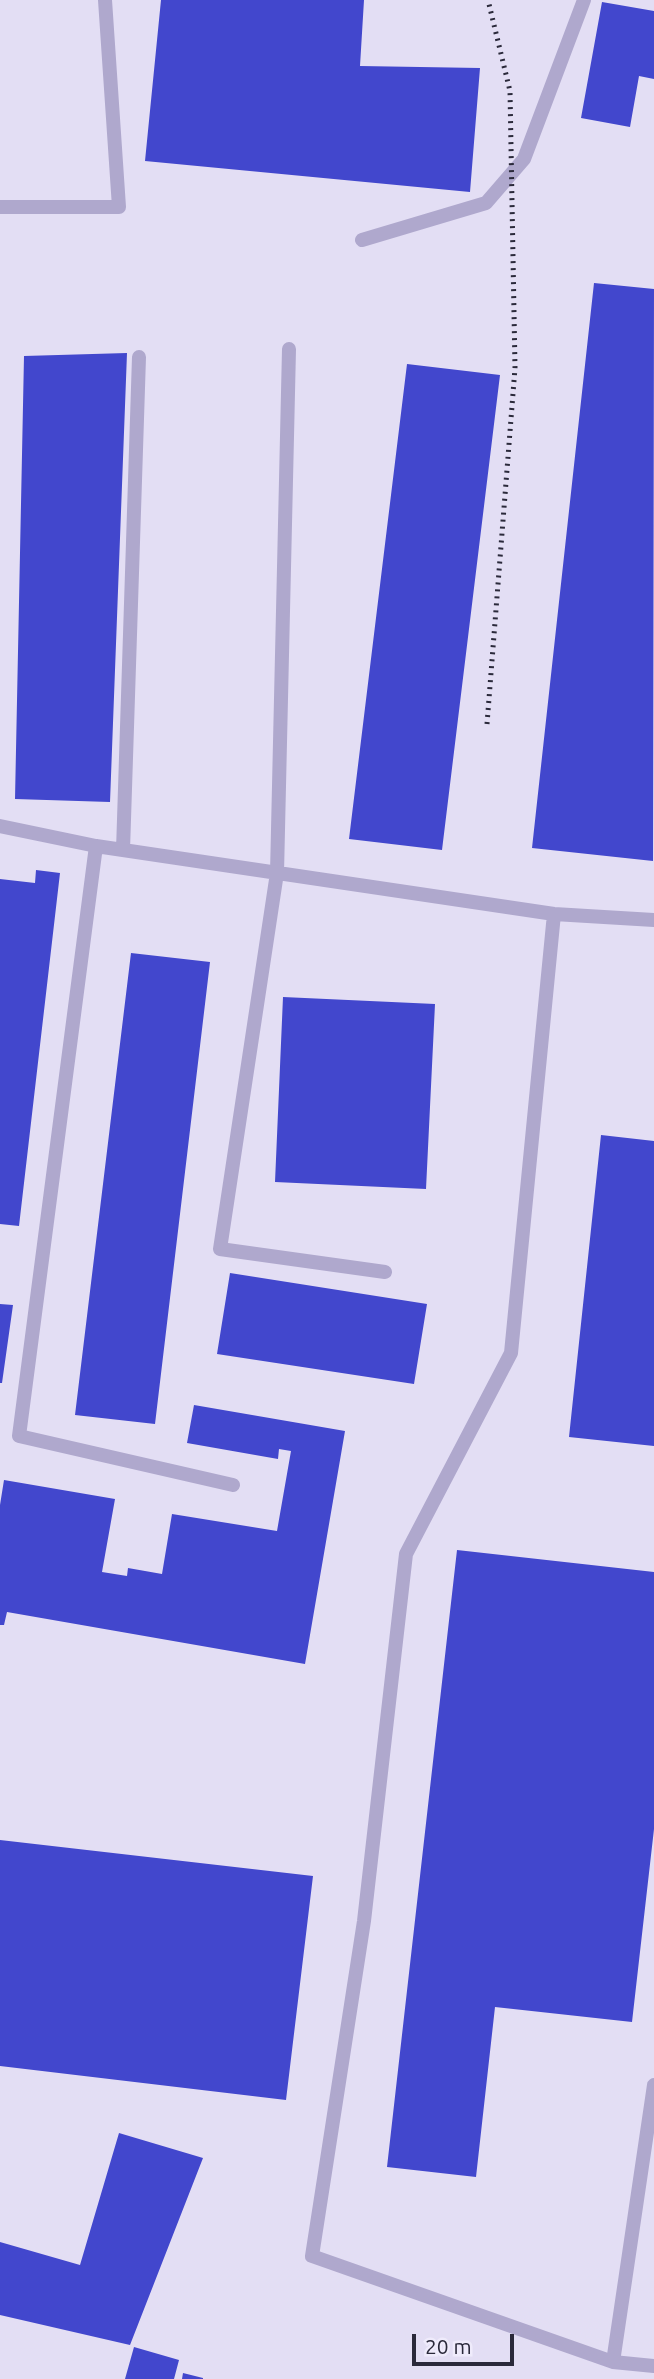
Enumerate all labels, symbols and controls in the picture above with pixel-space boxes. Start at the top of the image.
scale bar [416,2320,518,2364]
text: 20 m [425,2334,472,2358]

